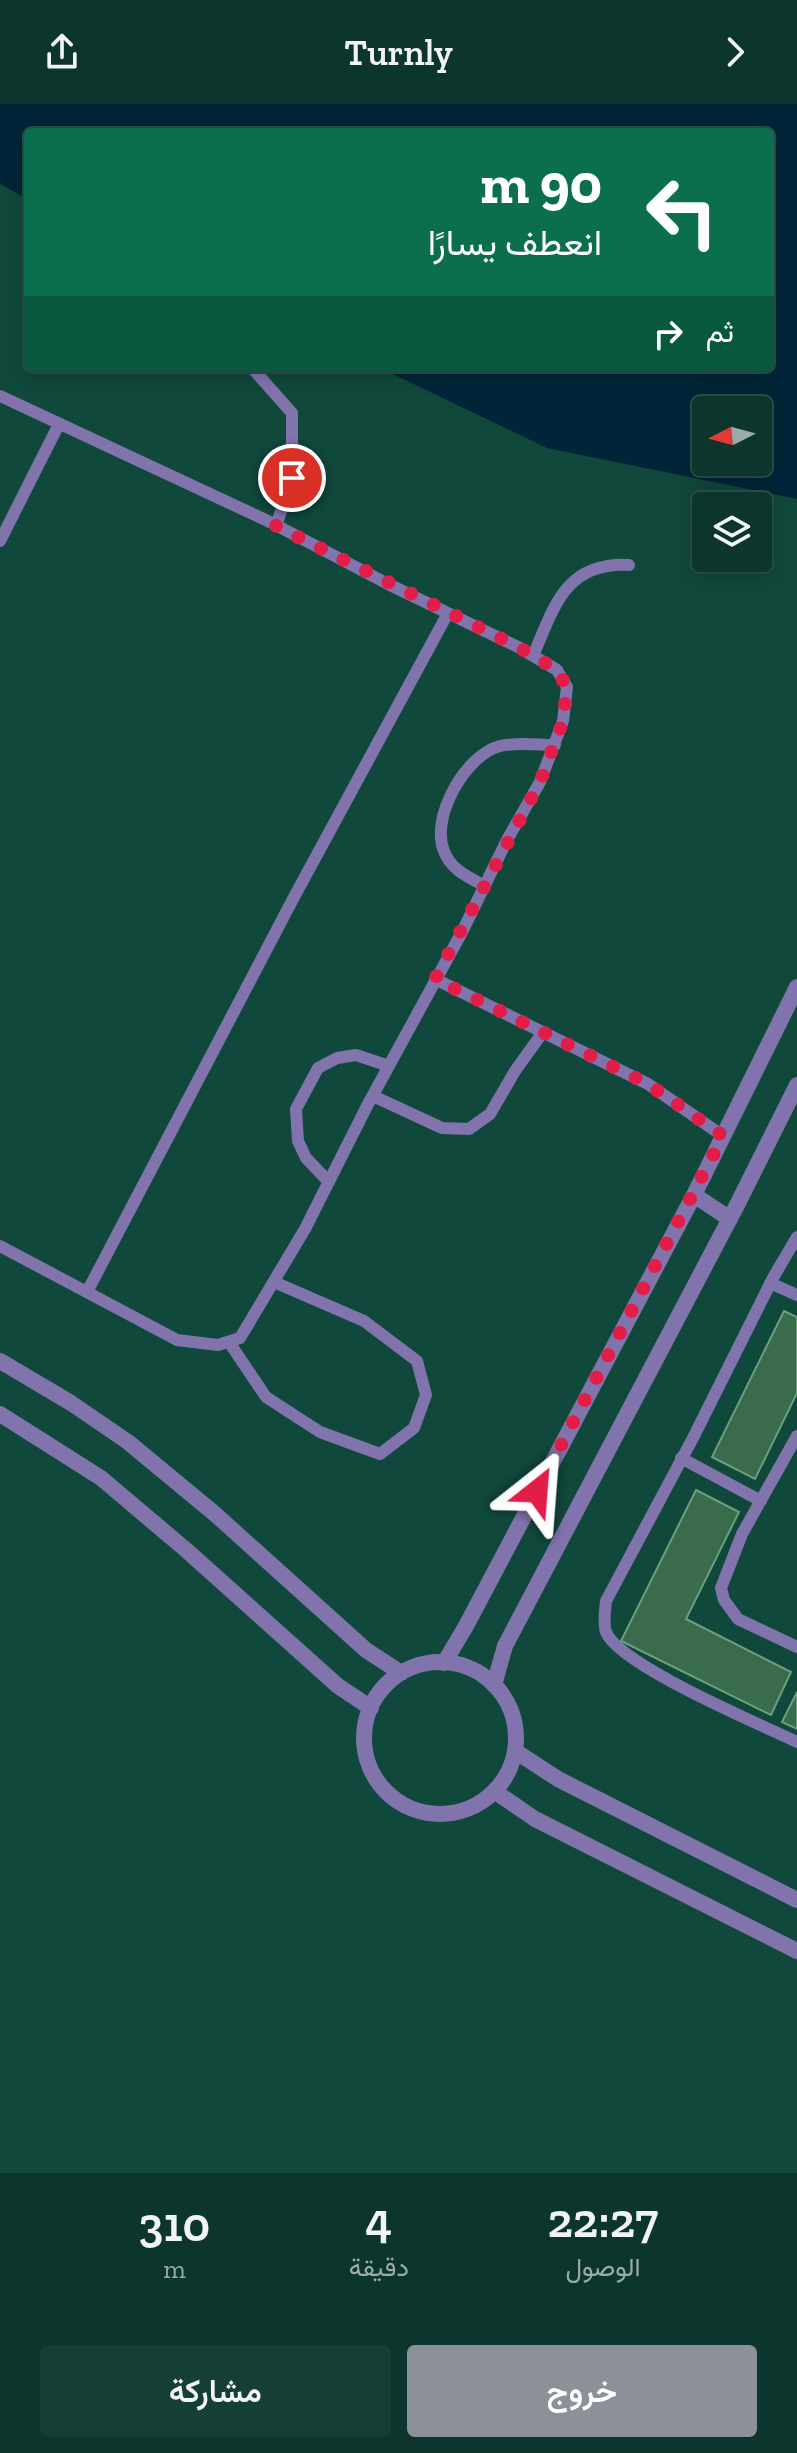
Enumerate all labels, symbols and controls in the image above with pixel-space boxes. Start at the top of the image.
icon: share [40,30,84,74]
icon: forward [713,30,757,74]
text: Turnly [344,31,453,74]
text: 90 m [480,150,602,217]
icon: left [630,160,734,264]
text: انعطف يسارًا [428,221,602,264]
icon: right [646,312,690,356]
text: ثم [706,314,734,350]
north arrow [692,396,772,476]
map controls [692,396,772,572]
pin [258,444,326,512]
icon: arrive [270,456,314,500]
button: layers [692,492,772,572]
position arrow [495,1449,579,1533]
text: 4 [365,2192,392,2249]
text: 22:27 [547,2192,658,2249]
text: 310 [139,2196,210,2253]
text: دقيقة [349,2251,409,2283]
text: الوصول [565,2251,640,2283]
text: m [163,2253,186,2285]
button: مشاركة [40,2345,391,2437]
button: خروج [407,2345,757,2437]

